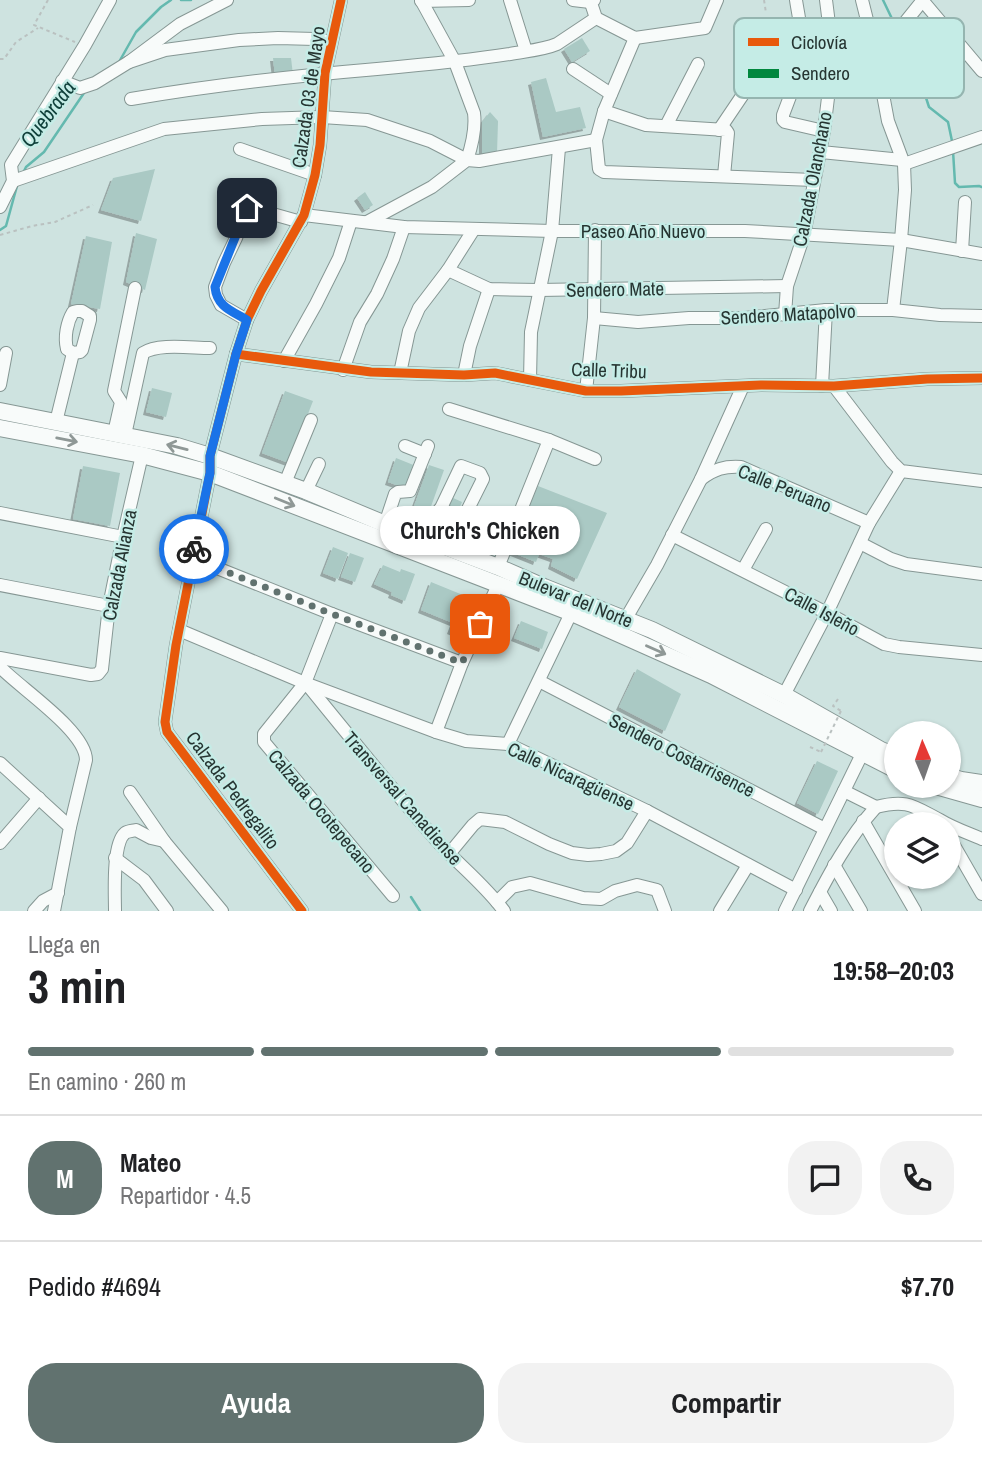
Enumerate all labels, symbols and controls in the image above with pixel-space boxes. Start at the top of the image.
legend [734,18,964,98]
street label: Calzada 03 de Mayo [285,24,331,170]
text: Ciclovía [791,29,848,55]
text: Sendero [791,60,850,86]
water label: Quebrada [13,74,82,153]
street label: Calzada Olanchano [786,109,838,249]
pin [217,178,277,238]
icon: home [228,189,266,227]
street label: Paseo Año Nuevo [581,218,705,244]
street label: Sendero Mate [566,275,664,303]
street label: Sendero Matapolvo [720,297,856,331]
street label: Calle Tribu [571,356,647,384]
one-way arrow [55,434,78,448]
one-way arrow [166,440,189,453]
street label: Calle Peruano [734,457,836,519]
one-way arrow [274,496,296,509]
callout: Church's Chicken [380,505,580,554]
street label: Calzada Alianza [95,507,143,623]
courier [159,514,229,584]
text: Church's Chicken [400,515,560,546]
icon: bike [175,530,213,568]
street label: Bulevar del Norte [515,564,637,634]
street label: Calle Isleño [780,580,864,642]
pin [450,594,510,654]
icon: bag [461,605,499,643]
one-way arrow [645,644,666,657]
street label: Sendero Costarrisence [605,707,759,803]
north arrow [884,721,961,798]
map controls [884,721,961,889]
street label: Calzada Pedregalito [180,726,286,854]
street label: Transversal Canadiense [338,726,468,870]
street label: Calle Nicaragüense [504,735,638,817]
street label: Calzada Ocotepecano [262,744,382,878]
button: layers [884,812,961,889]
text: Llega en [28,929,100,960]
text: 19:58–20:03 [833,953,954,988]
text: 3 min [28,955,127,1017]
text: En camino · 260 m [28,1066,186,1097]
button: chat [788,1141,862,1215]
button: phone [880,1141,954,1215]
text: Mateo [120,1145,182,1180]
text: M [56,1161,74,1196]
text: Repartidor · 4.5 [120,1180,251,1211]
text: Pedido #4694 [28,1269,161,1304]
text: $7.70 [901,1269,954,1304]
button: Ayuda [28,1363,484,1443]
button: Compartir [498,1363,954,1443]

